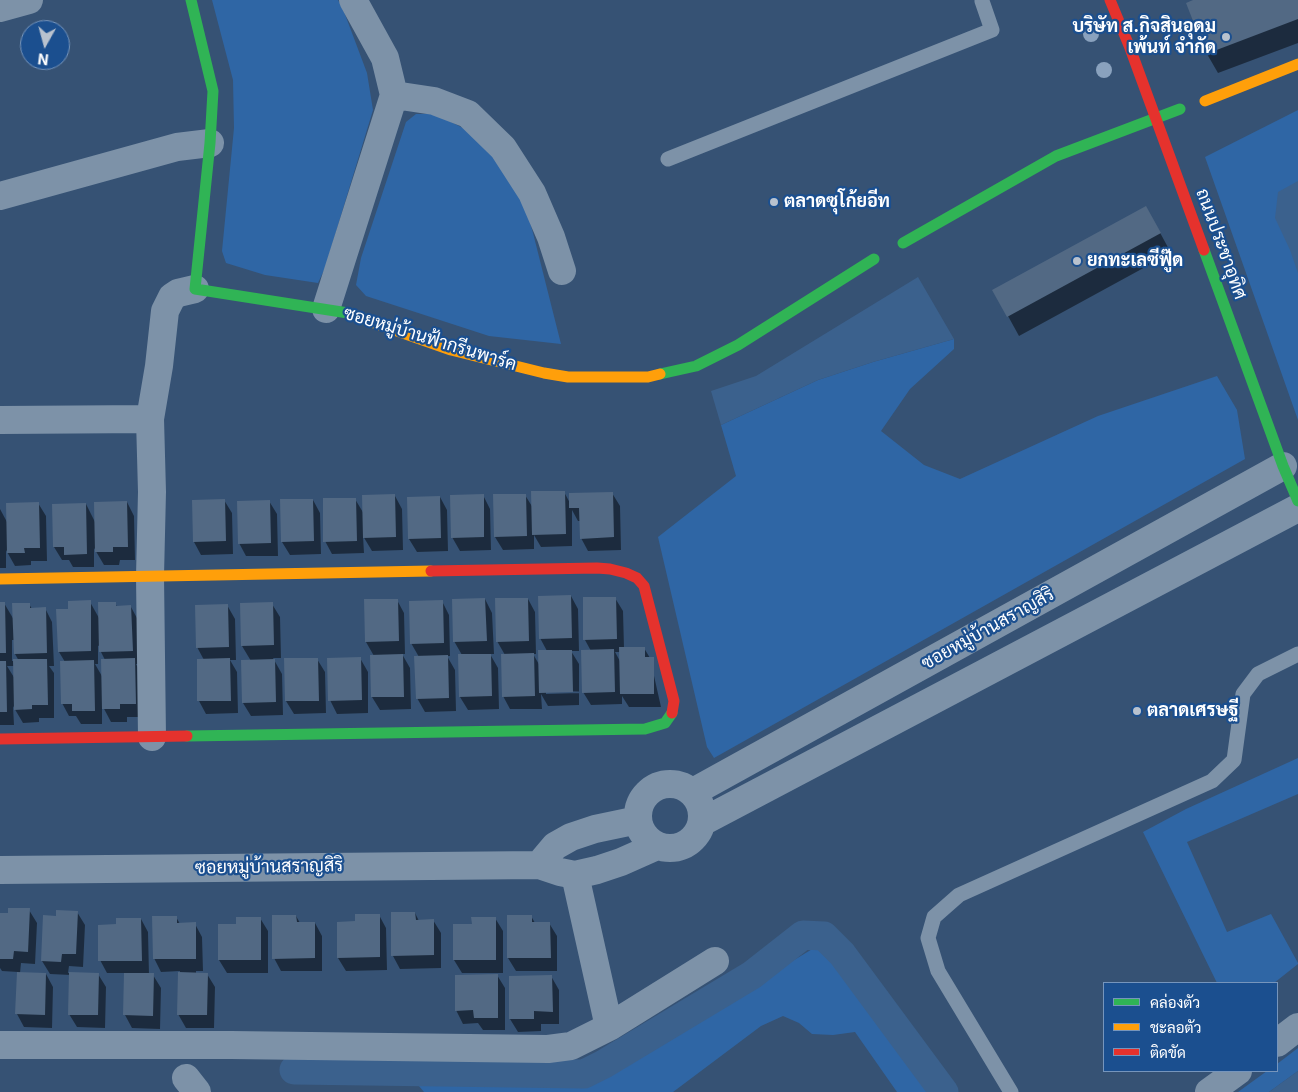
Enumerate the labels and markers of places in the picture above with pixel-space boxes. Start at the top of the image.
place label: บริษัท ส.กิจสินอุดม เพ้นท์ จำกัด [1072,16,1216,58]
marker: บริษัท ส.กิจสินอุดม เพ้นท์ จำกัด [1220,31,1232,43]
place label: ตลาดซุโก้ยอีท [784,191,890,213]
marker: ตลาดซุโก้ยอีท [768,196,780,208]
place label: ยกทะเลซีฟู๊ด [1087,250,1183,272]
marker: ยกทะเลซีฟู๊ด [1071,255,1083,267]
place label: ตลาดเศรษฐี [1147,700,1239,722]
marker: ตลาดเศรษฐี [1131,705,1143,717]

